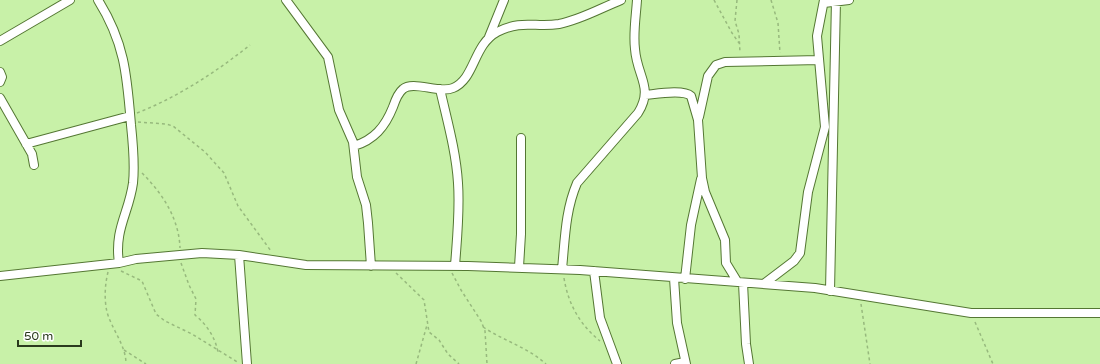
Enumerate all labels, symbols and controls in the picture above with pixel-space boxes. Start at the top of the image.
scale bar [18,322,81,348]
text: 50 m [24,329,53,343]

